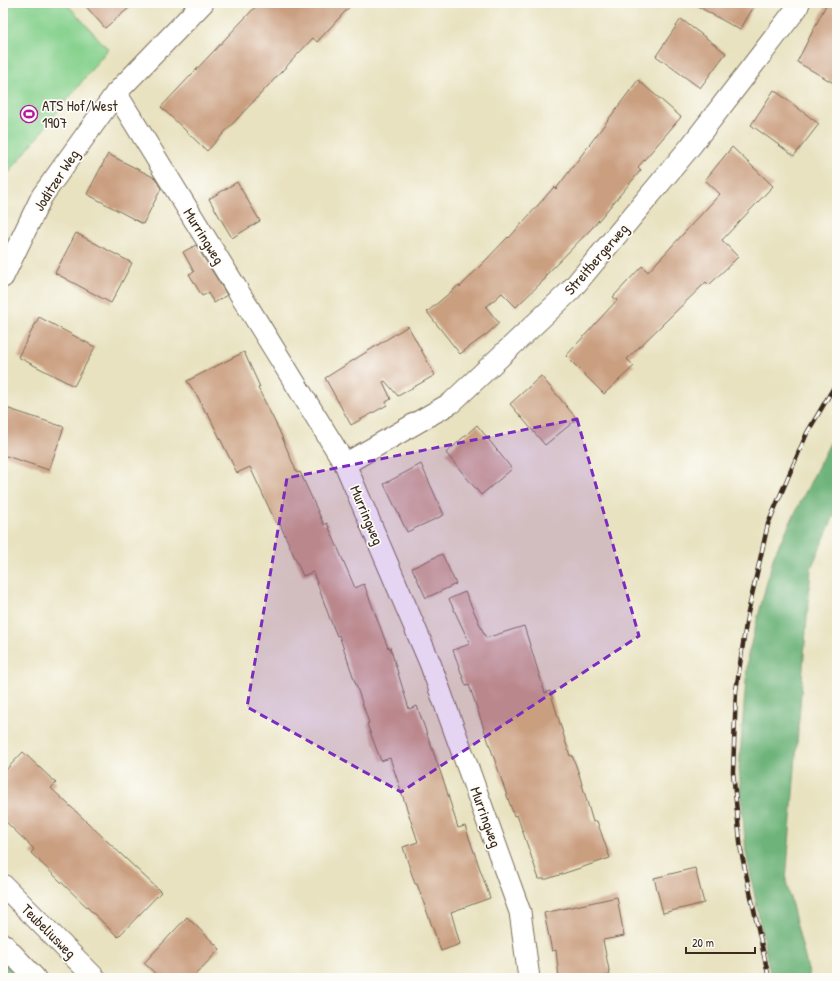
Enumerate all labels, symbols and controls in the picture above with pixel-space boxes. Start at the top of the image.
place label: ATS Hof/West 1907 [42,95,118,133]
sports icon: ATS Hof/West 1907 [19,104,39,124]
street label: Joditzer Weg [28,145,84,215]
street label: Murringweg [178,204,230,268]
street label: Streitbergerweg [559,219,633,299]
street label: Murringweg [345,482,389,548]
street label: Murringweg [465,784,507,850]
street label: Teubeliusweg [17,899,81,963]
scale bar [686,929,755,955]
text: 20 m [692,934,714,951]

